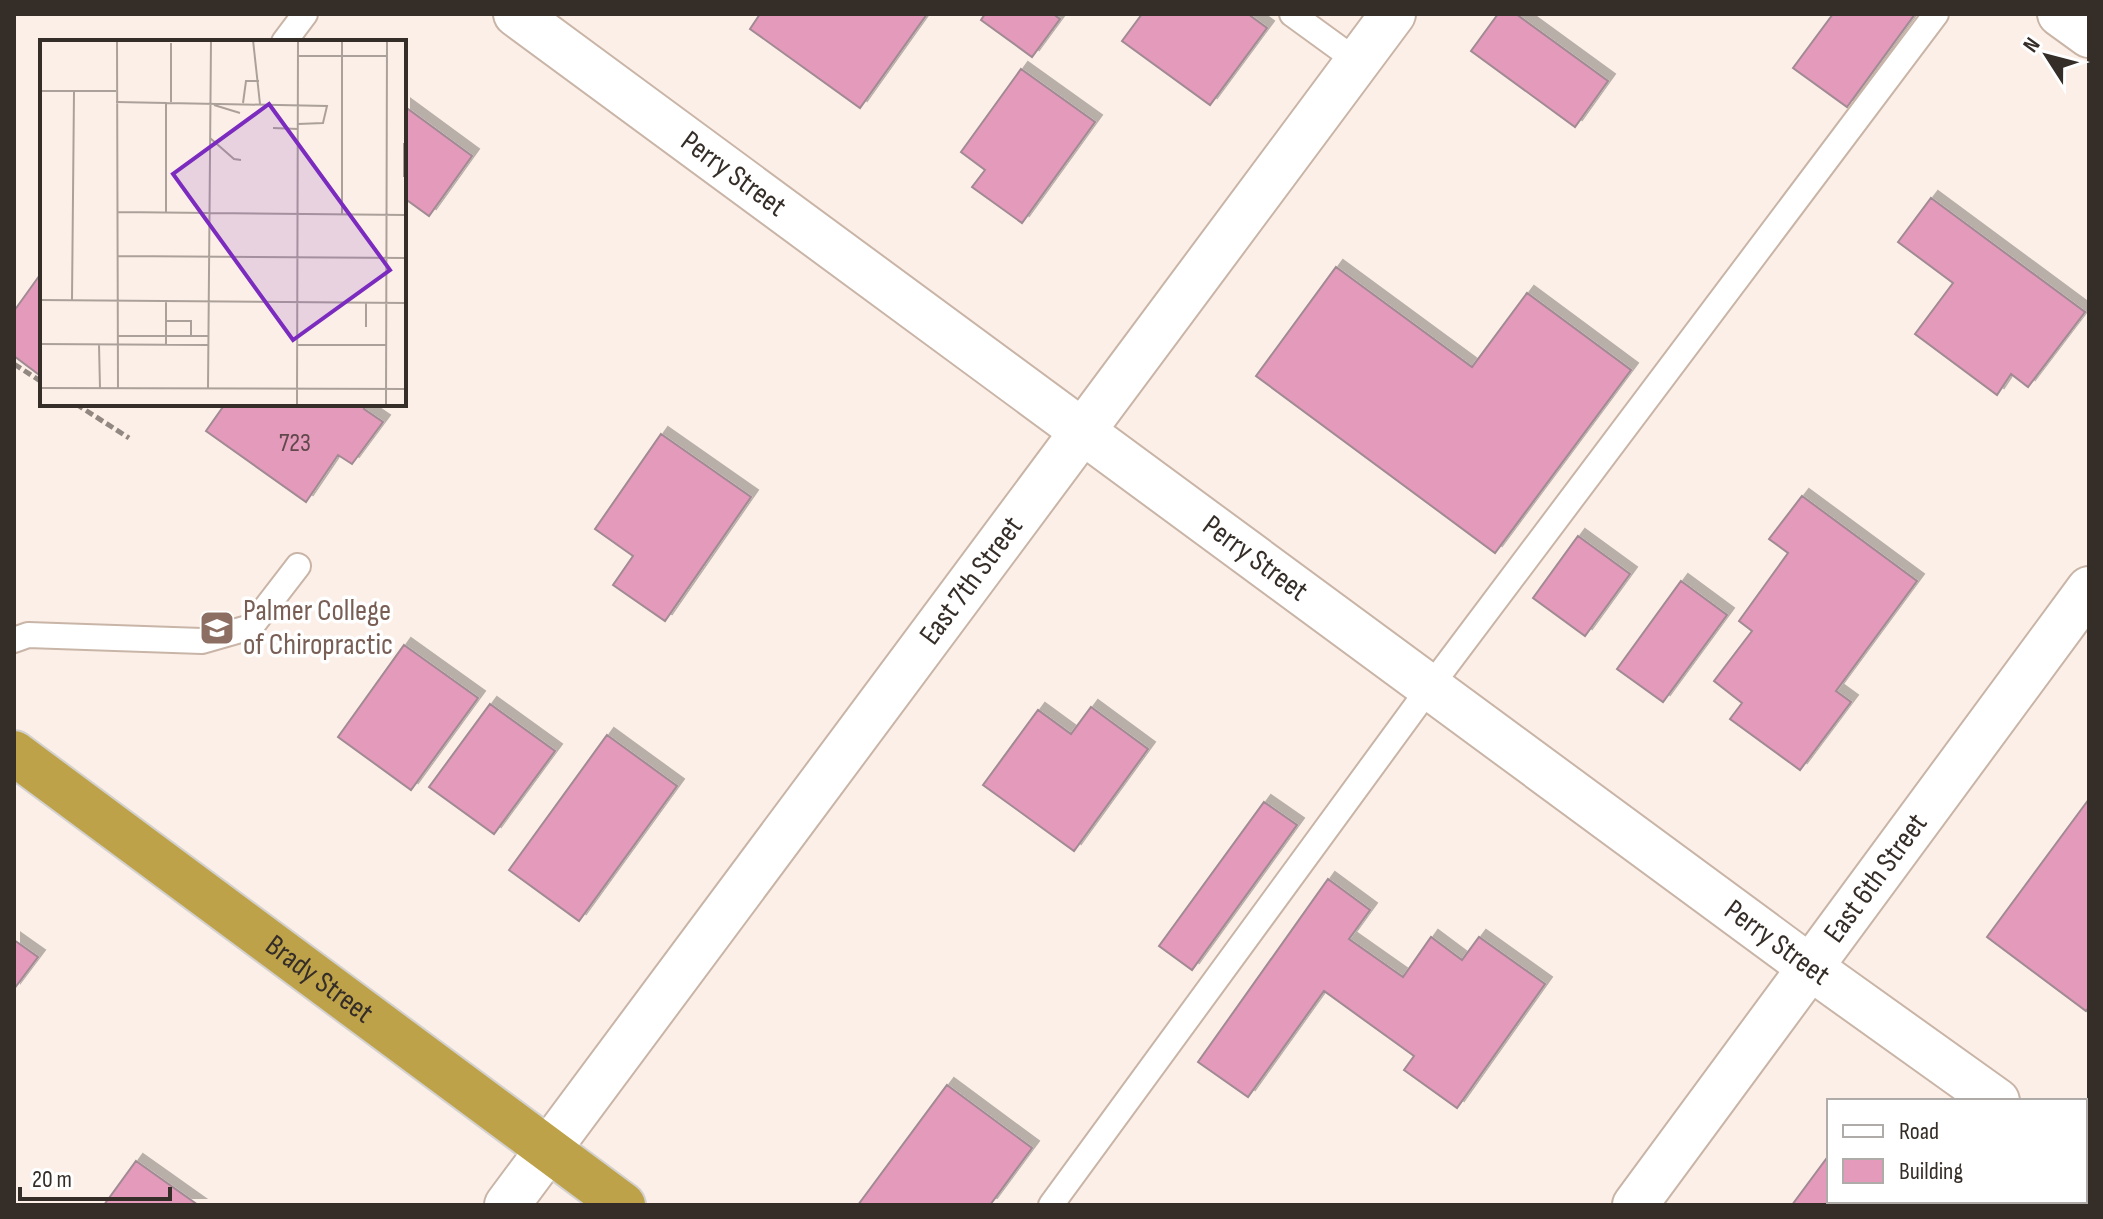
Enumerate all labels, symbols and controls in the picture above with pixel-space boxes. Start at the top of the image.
north arrow [2007,16,2087,96]
text: N [2018,32,2046,58]
inset map [40,40,406,406]
street label: Perry Street [674,123,793,225]
house number: 723 [279,428,311,459]
street label: Perry Street [1195,508,1315,609]
street label: East 7th Street [912,510,1031,652]
place label: Palmer College of Chiropractic [243,593,393,663]
school or university icon: Palmer College of Chiropractic [198,609,236,647]
street label: East 6th Street [1816,807,1935,950]
street label: Perry Street [1717,892,1837,993]
street label: Brady Street [258,928,380,1031]
legend [1827,1099,2087,1203]
text: Road [1899,1117,1939,1146]
scale bar [20,1151,170,1201]
text: Building [1899,1157,1963,1186]
text: 20 m [32,1165,72,1194]

